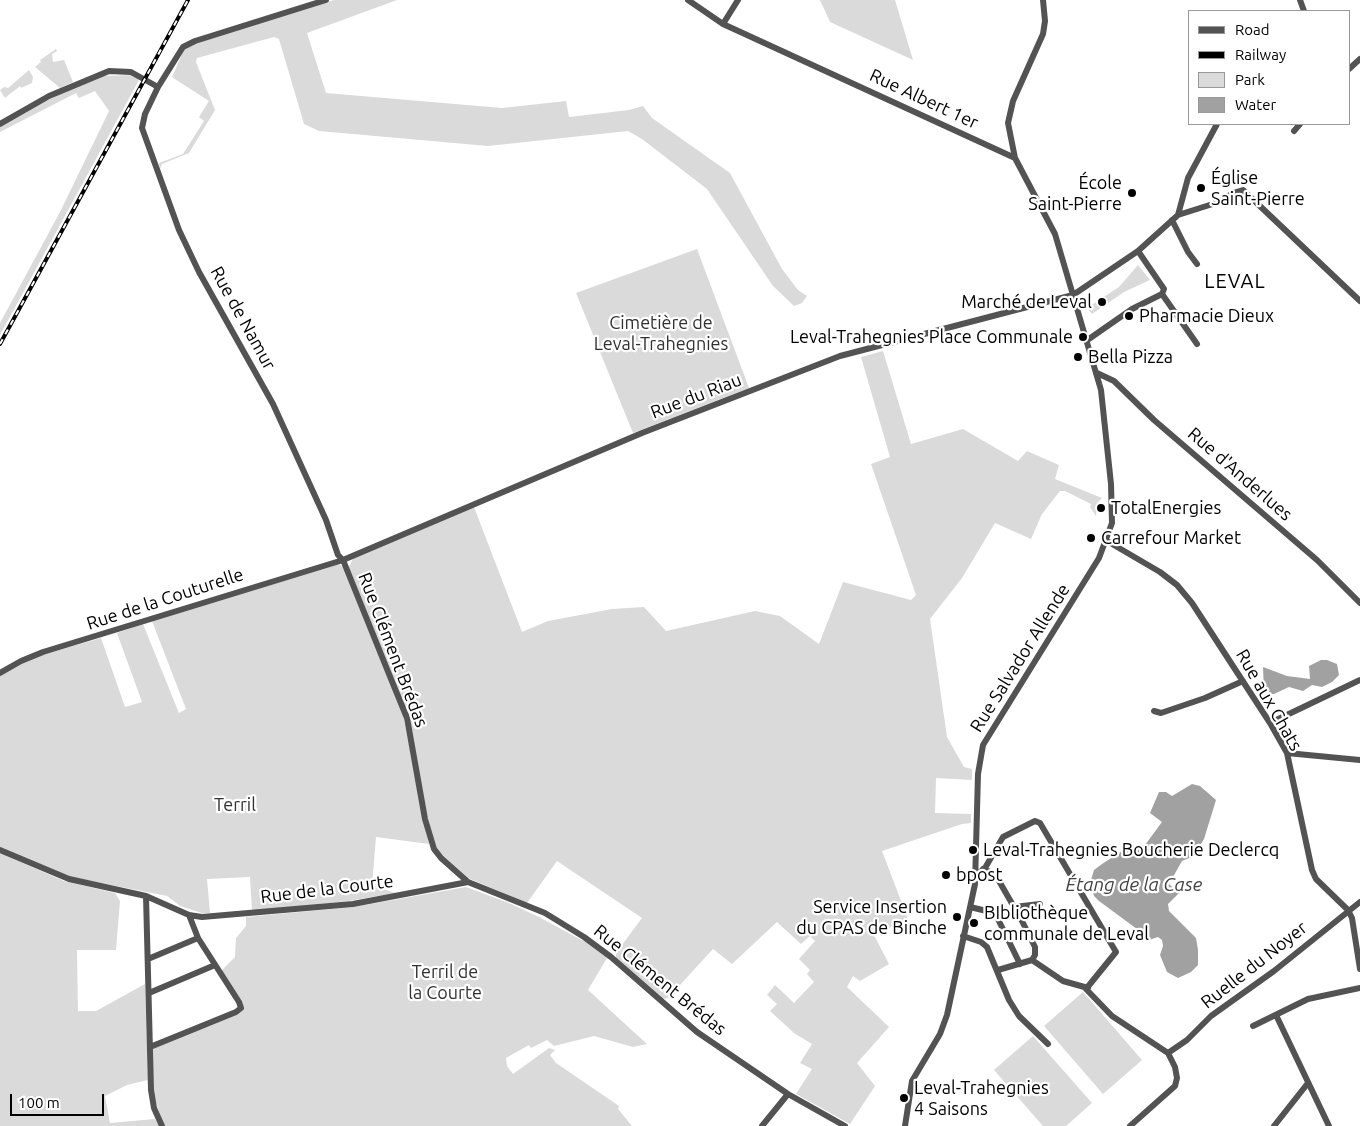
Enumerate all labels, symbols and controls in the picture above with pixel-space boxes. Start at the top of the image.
legend [1188,10,1350,125]
text: Road [1235,21,1270,38]
text: Railway [1235,46,1286,63]
street label: Rue Albert 1er [866,64,982,134]
text: Park [1235,71,1265,88]
text: Water [1235,96,1276,113]
place label: Église Saint-Pierre [1211,167,1305,210]
place label: École Saint-Pierre [1028,172,1122,214]
marker: Église Saint-Pierre [1195,182,1207,194]
marker: École Saint-Pierre [1126,187,1138,199]
street label: Rue de Namur [206,263,280,373]
district label: LEVAL [1204,269,1266,293]
place label: Marché de Leval [961,291,1092,313]
marker: Marché de Leval [1096,296,1108,308]
place label: Pharmacie Dieux [1139,305,1274,327]
marker: Pharmacie Dieux [1123,310,1135,322]
park label: Cimetière de Leval-Trahegnies [594,312,728,354]
place label: Leval-Trahegnies Place Communale [790,326,1073,348]
marker: Leval-Trahegnies Place Communale [1077,331,1089,343]
place label: Bella Pizza [1088,346,1173,368]
marker: Bella Pizza [1072,351,1084,363]
street label: Rue du Riau [647,369,745,423]
street label: Rue d'Anderlues [1183,423,1297,525]
place label: TotalEnergies [1111,497,1221,519]
marker: TotalEnergies [1095,502,1107,514]
place label: Carrefour Market [1101,527,1241,549]
marker: Carrefour Market [1085,532,1097,544]
street label: Rue de la Couturelle [84,563,246,635]
street label: Rue Clément Brédas [354,570,432,730]
street label: Rue Salvador Allende [966,580,1074,736]
street label: Rue aux Chats [1231,645,1307,755]
park label: Terril [214,794,256,816]
place label: Leval-Trahegnies Boucherie Declercq [983,839,1279,861]
marker: Leval-Trahegnies Boucherie Declercq [967,844,979,856]
place label: bpost [956,864,1002,886]
marker: bpost [940,869,952,881]
street label: Rue de la Courte [259,870,395,908]
water label: Étang de la Case [1066,874,1202,896]
place label: Service Insertion du CPAS de Binche [796,896,947,939]
place label: BIbliothèque communale de Leval [984,902,1149,944]
marker: Service Insertion du CPAS de Binche [951,911,963,923]
marker: BIbliothèque communale de Leval [968,917,980,929]
street label: Ruelle du Noyer [1197,917,1311,1013]
street label: Rue Clément Brédas [589,920,731,1040]
park label: Terril de la Courte [408,961,482,1004]
place label: Leval-Trahegnies 4 Saisons [914,1077,1049,1120]
scale bar [12,1084,106,1116]
marker: Leval-Trahegnies 4 Saisons [898,1092,910,1104]
text: 100 m [18,1094,60,1111]

